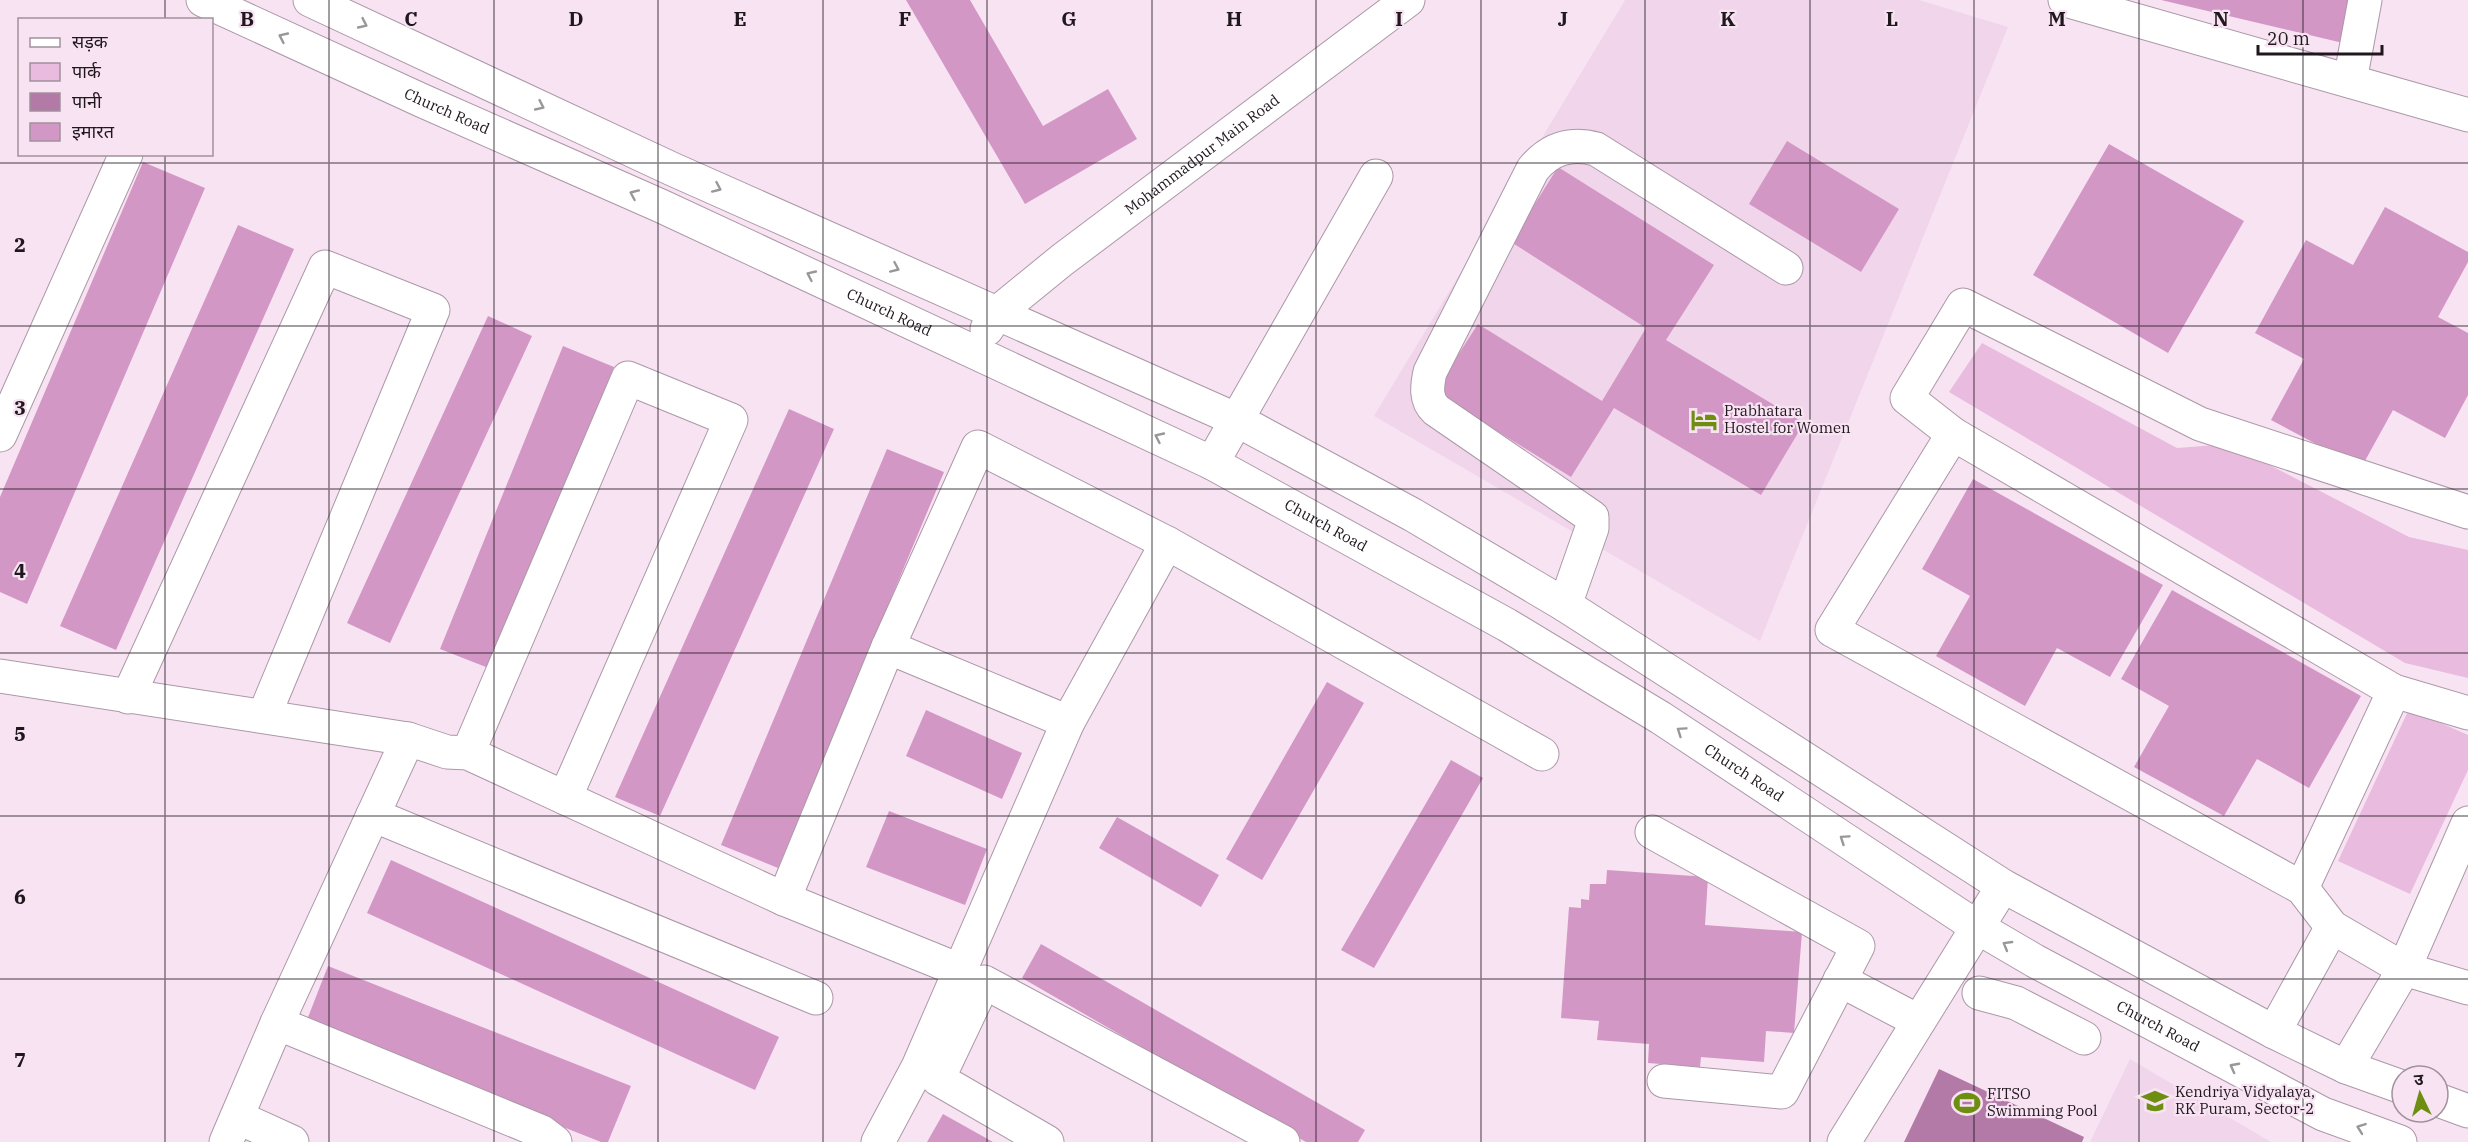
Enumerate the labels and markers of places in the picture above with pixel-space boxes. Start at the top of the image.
place label: Prabhatara Hostel for Women [1724,401,1851,437]
hotel icon: Prabhatara Hostel for Women [1689,405,1719,435]
place label: Kendriya Vidyalaya, RK Puram, Sector-2 [2175,1082,2315,1118]
place label: FITSO Swimming Pool [1987,1084,2097,1120]
school or university icon: Kendriya Vidyalaya, RK Puram, Sector-2 [2140,1086,2170,1116]
sports icon: FITSO Swimming Pool [1952,1088,1982,1118]

